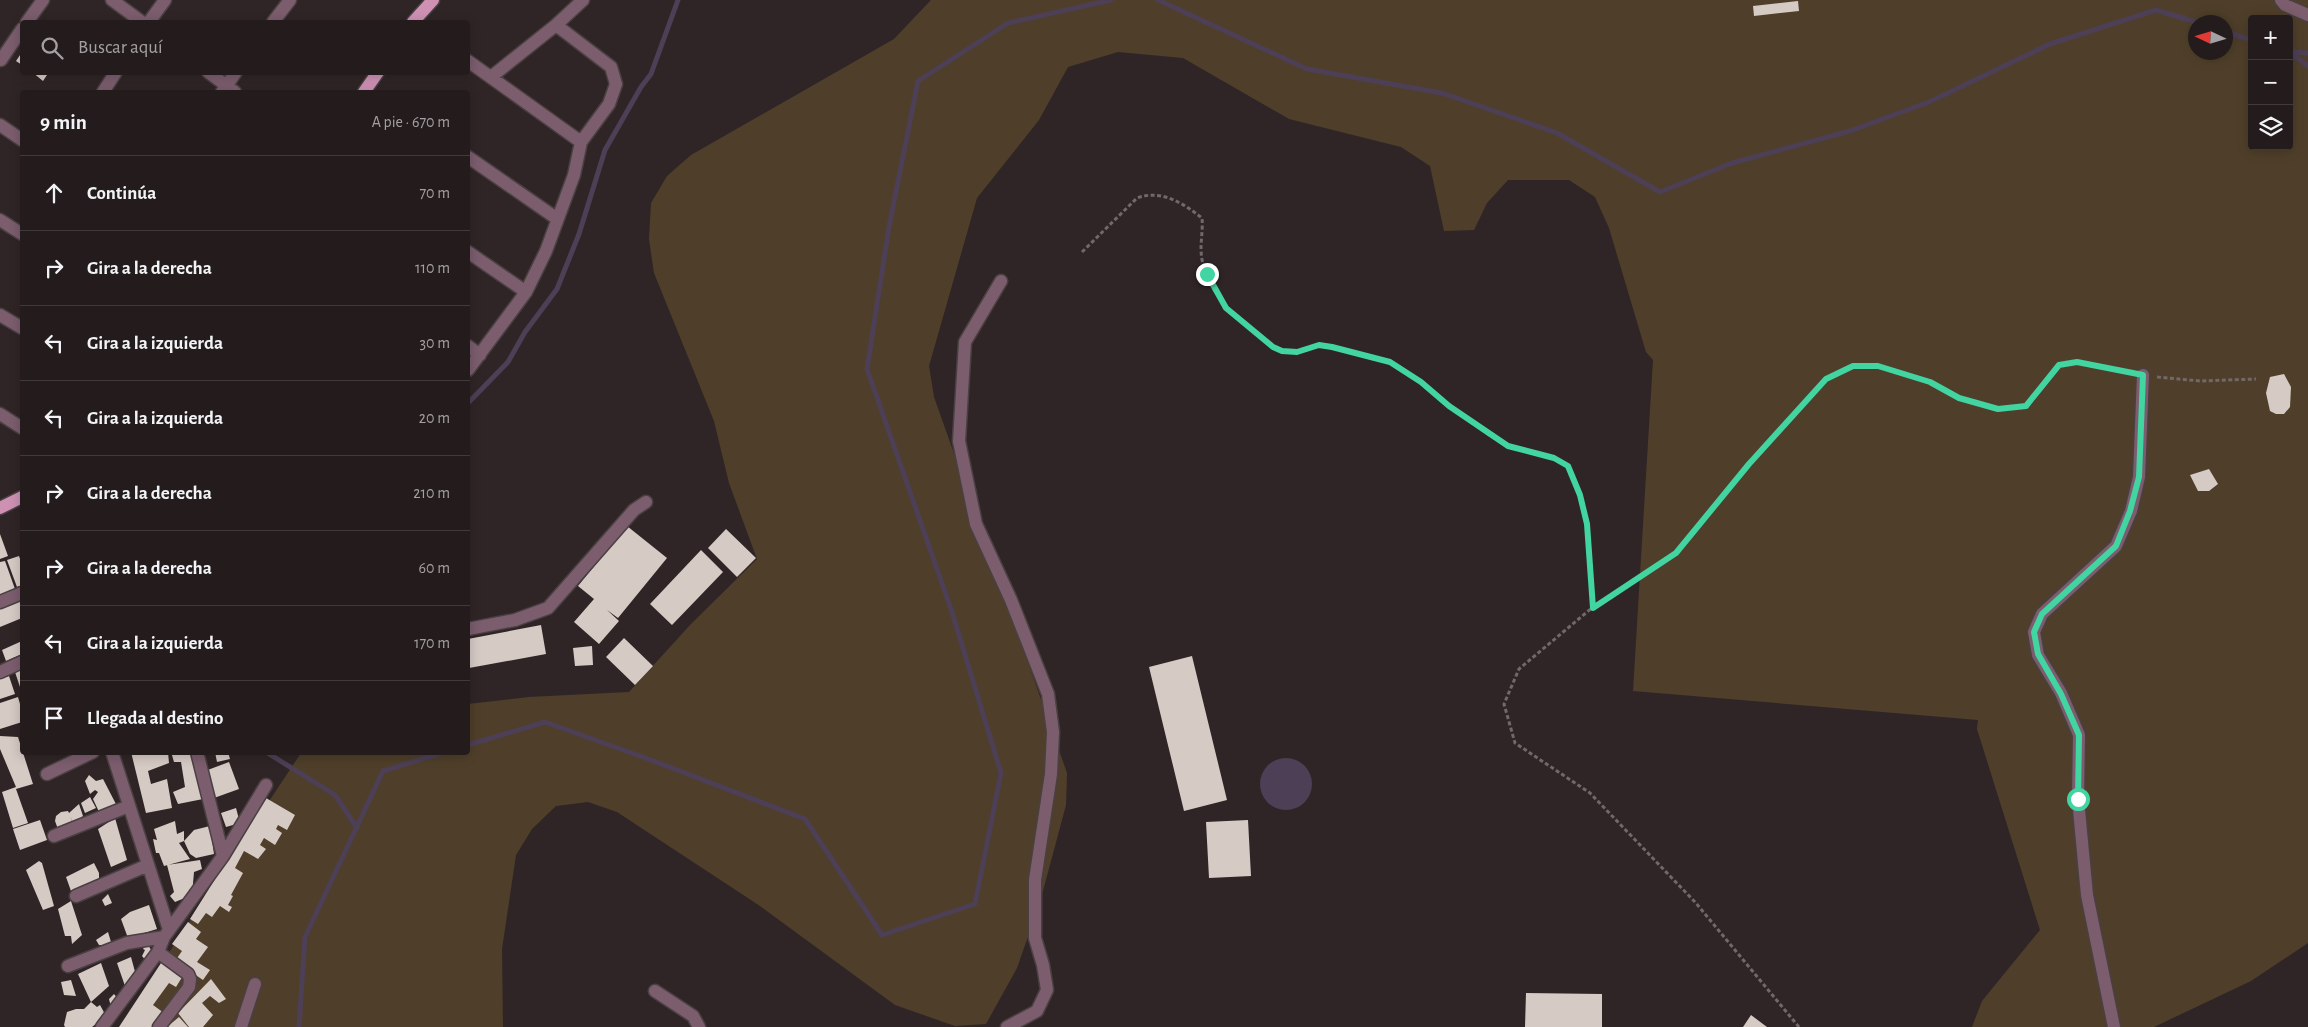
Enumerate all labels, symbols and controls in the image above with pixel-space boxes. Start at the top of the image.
north arrow [2188,15,2233,60]
map controls [2248,15,2293,150]
button: + [2248,15,2293,60]
search box [20,20,470,75]
icon: search [38,34,66,62]
text: Buscar aquí [78,38,163,57]
button: − [2248,60,2293,105]
button: layers [2248,105,2293,150]
text: 9 min [40,112,87,133]
text: A pie · 670 m [372,114,450,130]
icon: ahead [40,179,68,207]
text: Continúa [87,184,156,203]
text: 70 m [419,185,450,201]
icon: right [40,254,68,282]
text: Gira a la derecha [87,259,212,278]
text: 110 m [415,260,450,276]
route end [1196,263,1219,286]
icon: left [40,329,68,357]
text: Gira a la izquierda [87,334,223,353]
text: 30 m [420,335,450,351]
icon: left [40,404,68,432]
text: Gira a la izquierda [87,409,223,428]
text: 20 m [419,410,450,426]
icon: right [40,479,68,507]
text: Gira a la derecha [87,484,212,503]
text: 210 m [413,485,450,501]
icon: right [40,554,68,582]
text: Gira a la derecha [87,559,212,578]
text: 60 m [419,560,450,576]
icon: left [40,629,68,657]
text: Gira a la izquierda [87,634,223,653]
text: 170 m [414,635,450,651]
icon: arrive [40,704,68,732]
text: Llegada al destino [87,709,224,728]
route start [2067,788,2090,811]

